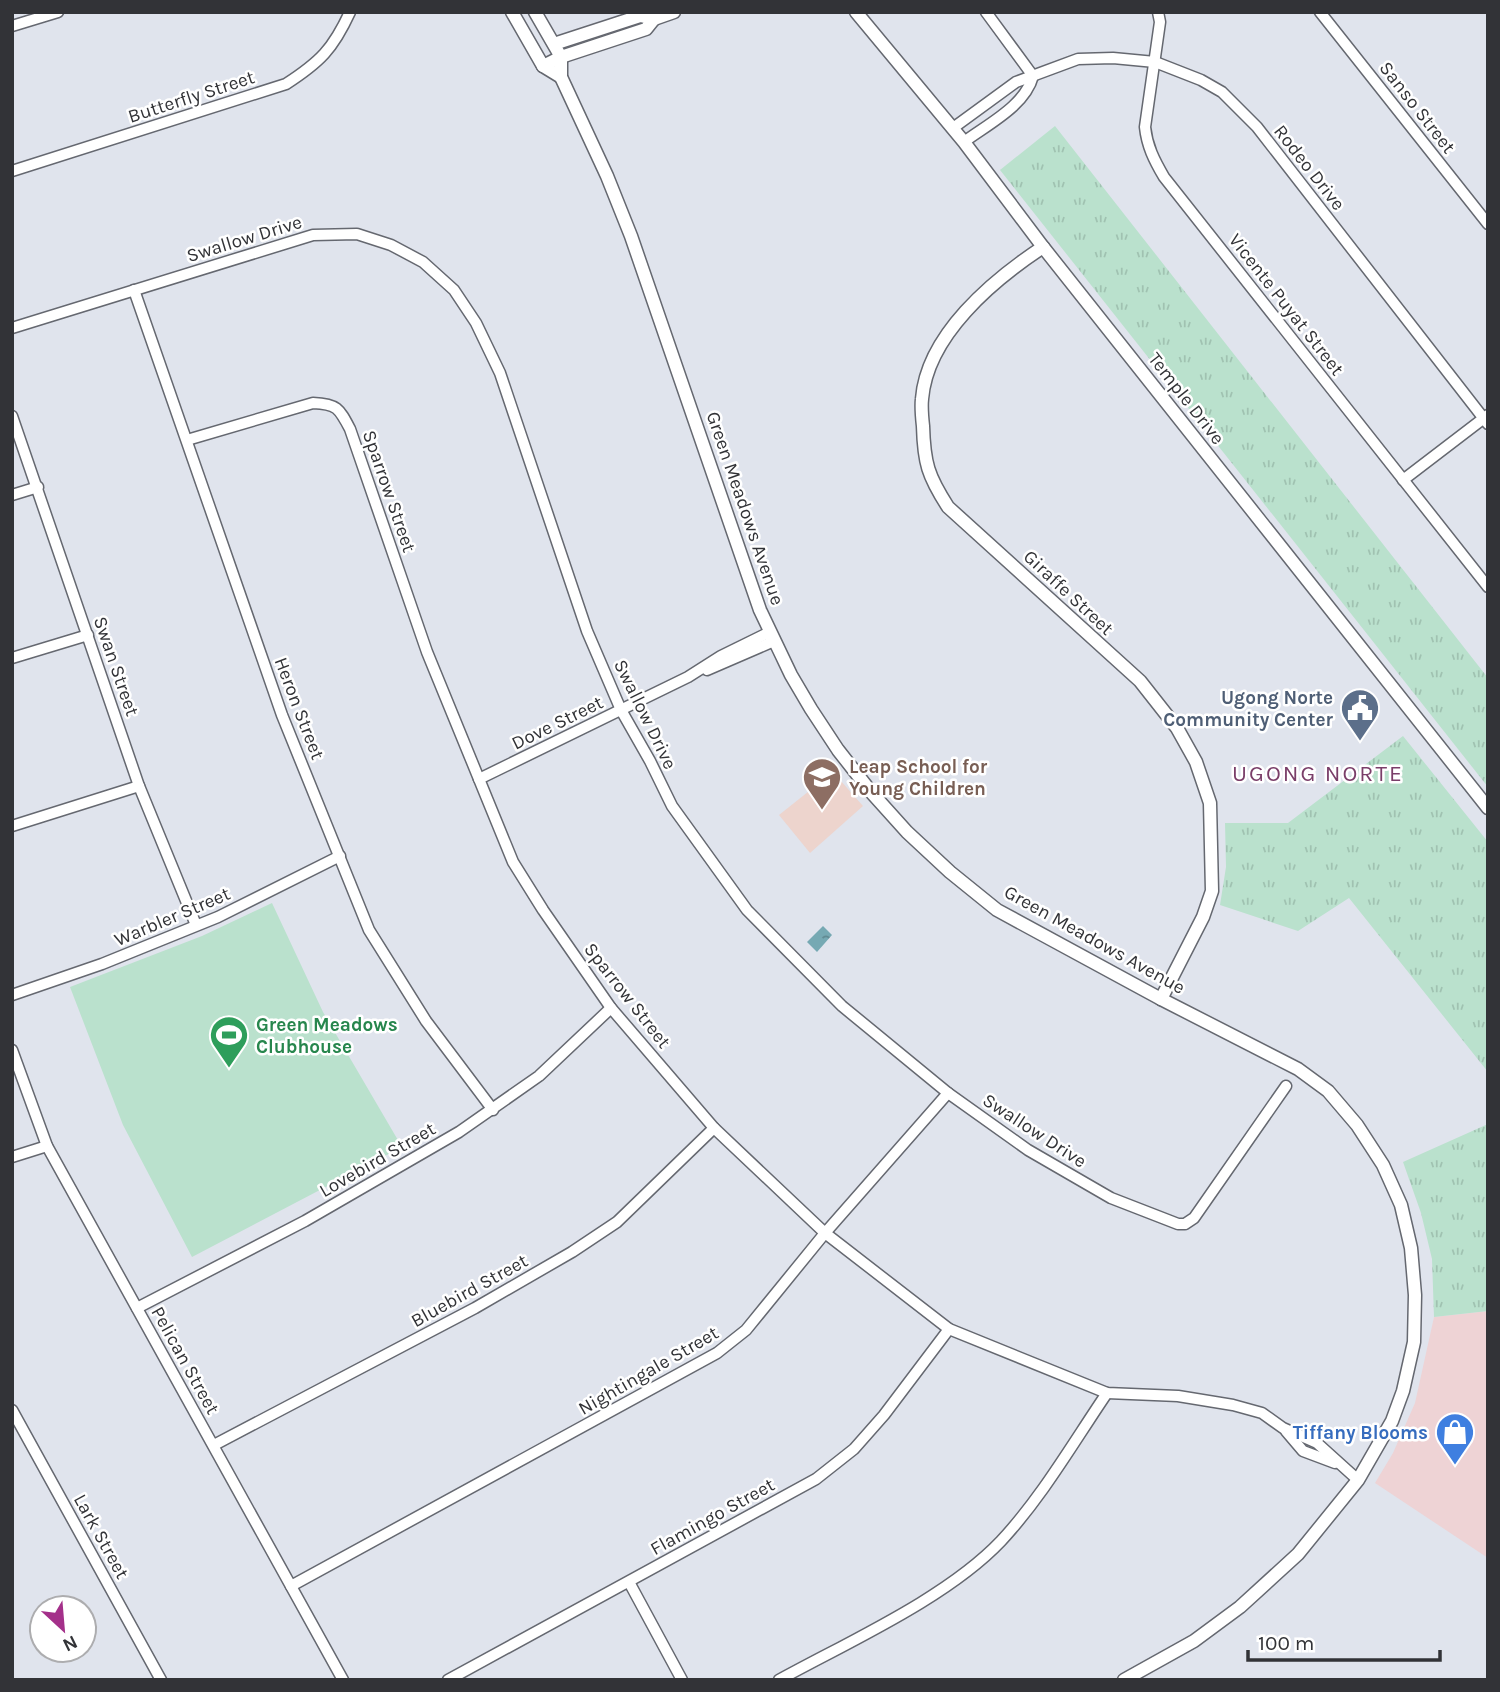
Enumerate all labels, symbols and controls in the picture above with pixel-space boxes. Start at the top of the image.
street label: Sanso Street [1375,57,1460,158]
street label: Butterfly Street [125,66,257,128]
street label: Rodeo Drive [1269,121,1349,215]
street label: Swallow Drive [184,211,305,267]
street label: Vicente Puyat Street [1224,229,1348,380]
street label: Temple Drive [1143,348,1229,449]
street label: Green Meadows Avenue [702,409,789,608]
street label: Sparrow Street [358,427,420,555]
street label: Giraffe Street [1019,546,1118,640]
street label: Swan Street [89,614,143,719]
street label: Heron Street [269,654,329,763]
street label: Swallow Drive [609,656,681,773]
place label: Ugong Norte Community Center [1163,687,1334,731]
public building icon: Ugong Norte Community Center [1339,687,1381,742]
street label: Dove Street [508,691,607,754]
school or university icon: Leap School for Young Children [801,756,843,811]
place label: Leap School for Young Children [849,756,988,800]
district label: UGONG NORTE [1232,760,1404,787]
street label: Green Meadows Avenue [1000,881,1189,999]
street label: Warbler Street [111,883,234,951]
street label: Sparrow Street [579,939,675,1053]
sports icon: Green Meadows Clubhouse [208,1014,250,1069]
place label: Green Meadows Clubhouse [256,1014,398,1058]
street label: Swallow Drive [978,1089,1091,1173]
street label: Lovebird Street [316,1118,439,1202]
street label: Bluebird Street [407,1250,532,1332]
street label: Pelican Street [146,1303,224,1418]
street label: Nightingale Street [575,1322,722,1420]
shop icon: Tiffany Blooms [1434,1411,1476,1466]
place label: Tiffany Blooms [1293,1422,1428,1444]
street label: Flamingo Street [647,1474,778,1560]
street label: Lark Street [69,1490,133,1583]
north arrow [28,1594,98,1664]
scale bar [1248,1618,1440,1662]
text: N [59,1631,81,1656]
text: 100 m [1258,1631,1315,1655]

